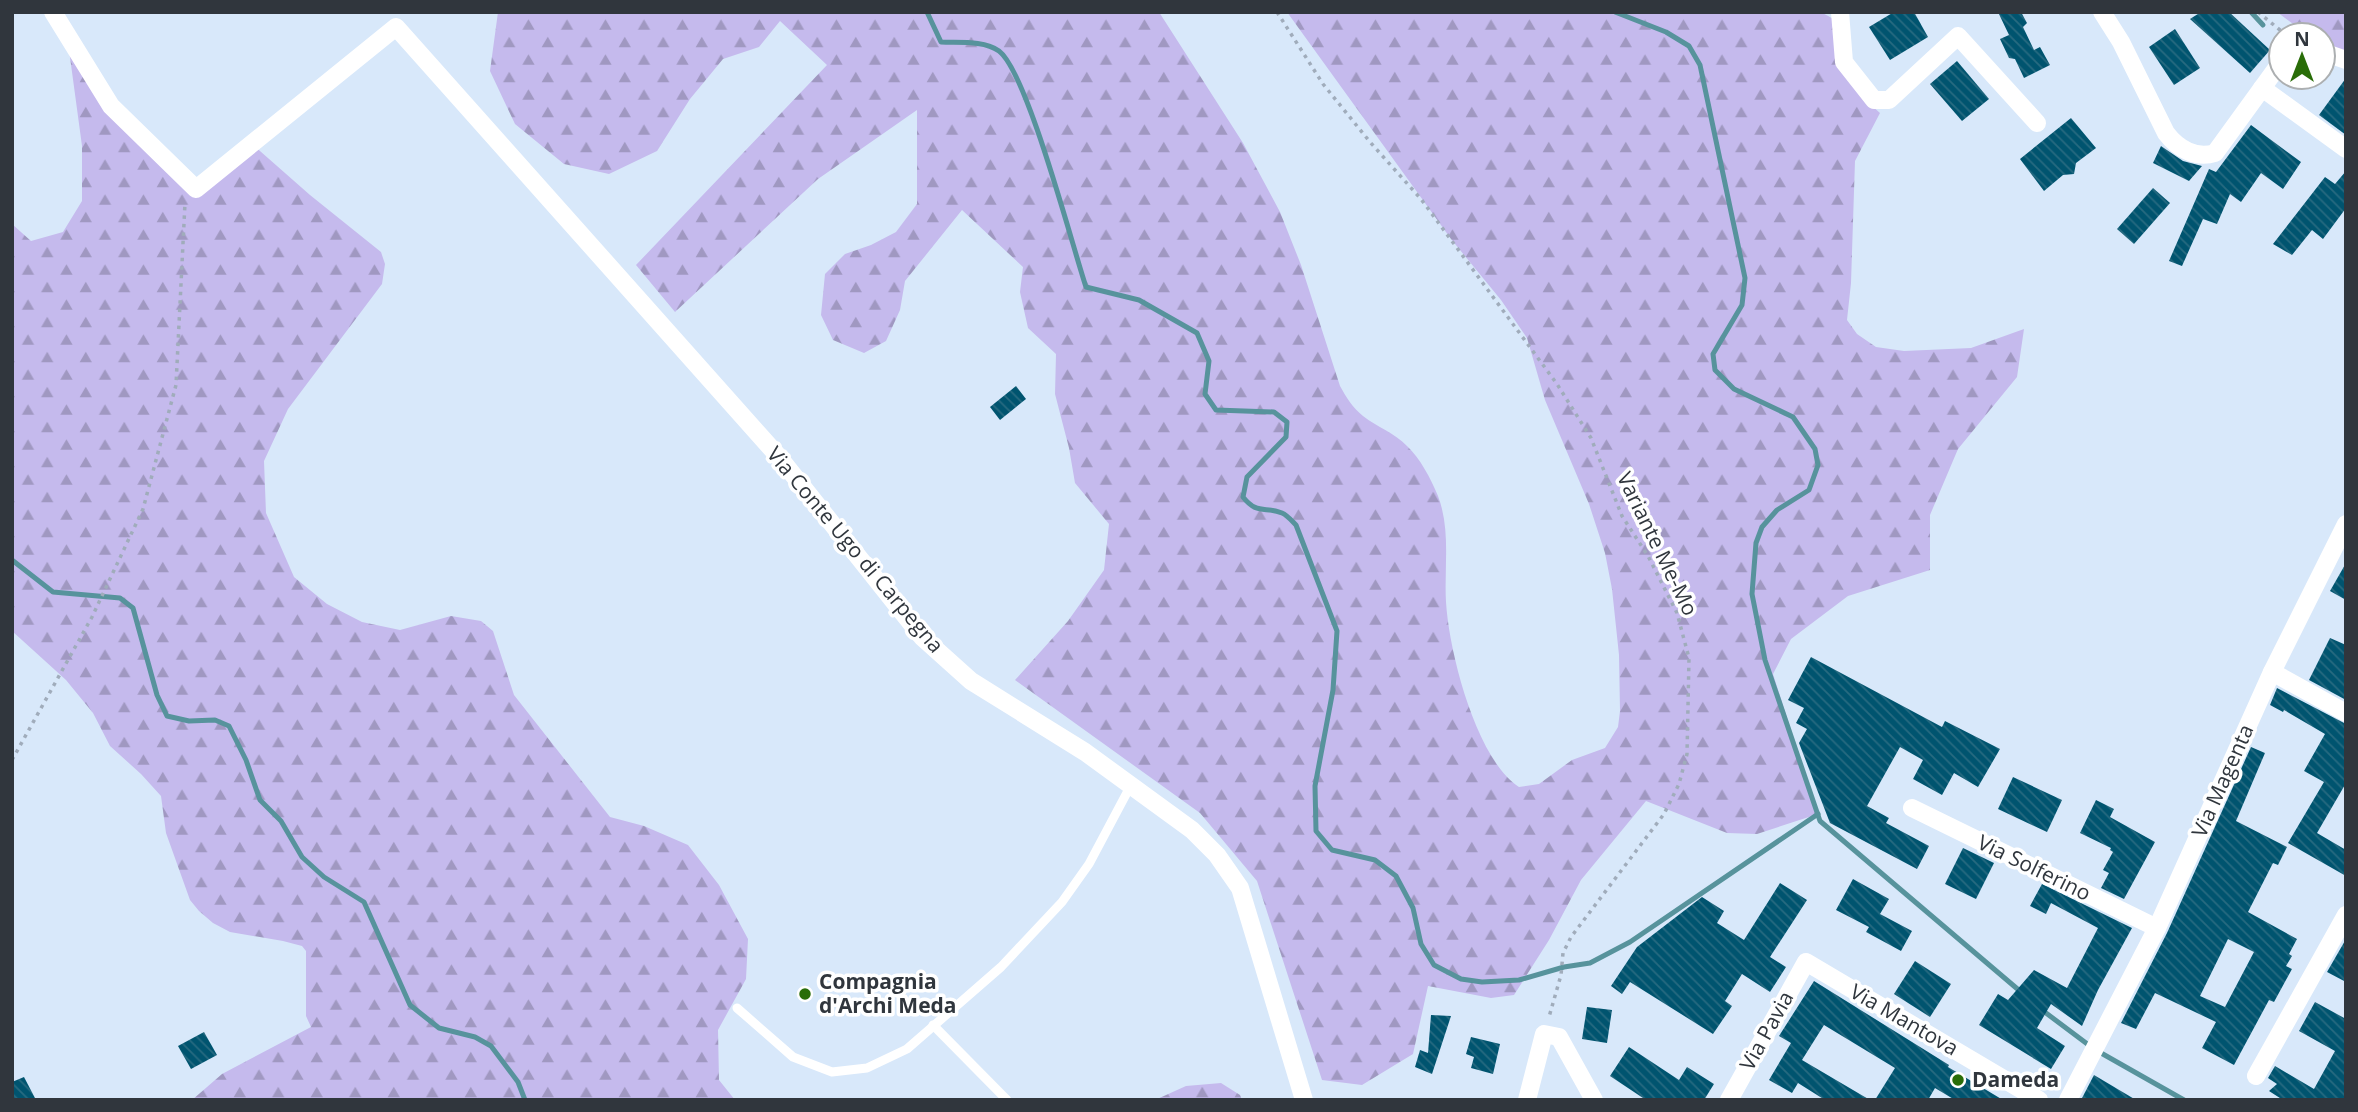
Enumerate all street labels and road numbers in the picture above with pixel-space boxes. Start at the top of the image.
street label: Via Conte Ugo di Carpegna [761,440,950,658]
street label: Variante Me-Mo [1611,467,1705,620]
street label: Via Magenta [2185,720,2259,841]
street label: Via Solferino [1973,828,2096,907]
street label: Via Mantova [1845,977,1964,1061]
street label: Via Pavia [1733,986,1799,1075]

